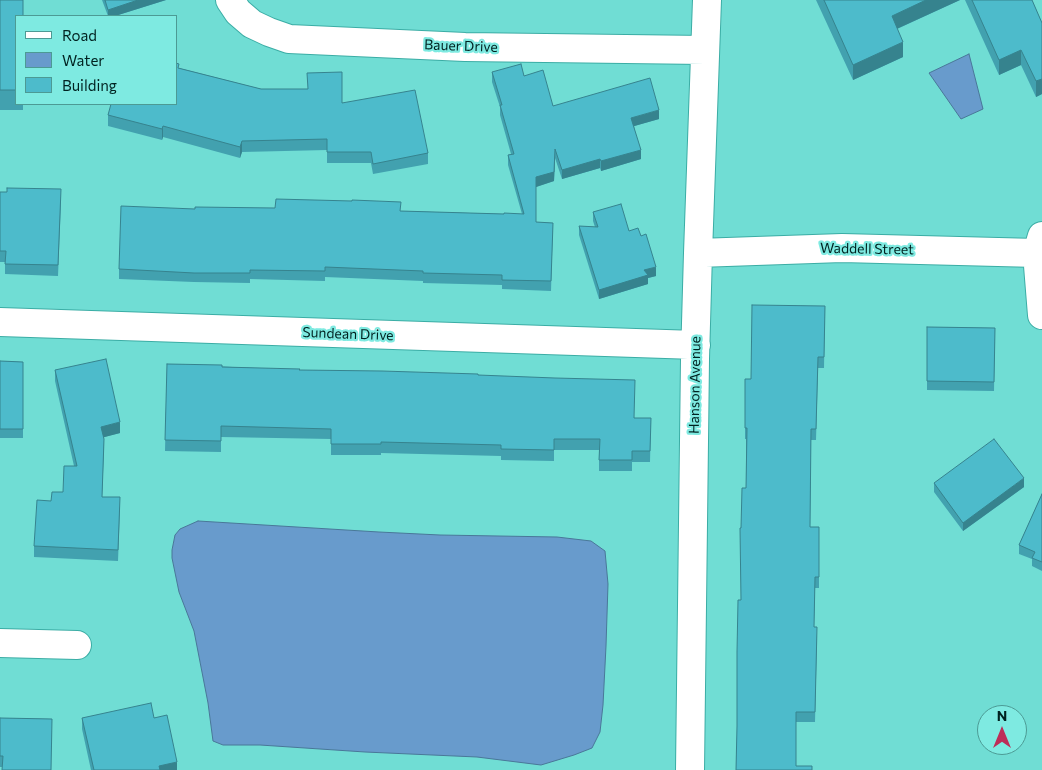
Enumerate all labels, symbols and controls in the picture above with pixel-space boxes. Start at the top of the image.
legend [15,15,178,105]
text: Road [62,26,97,44]
street label: Bauer Drive [424,36,498,56]
text: Water [62,51,104,69]
text: Building [62,76,117,94]
street label: Waddell Street [820,240,914,258]
street label: Sundean Drive [302,324,394,344]
street label: Hanson Avenue [686,336,704,434]
north arrow [977,705,1027,755]
text: N [997,707,1007,724]

